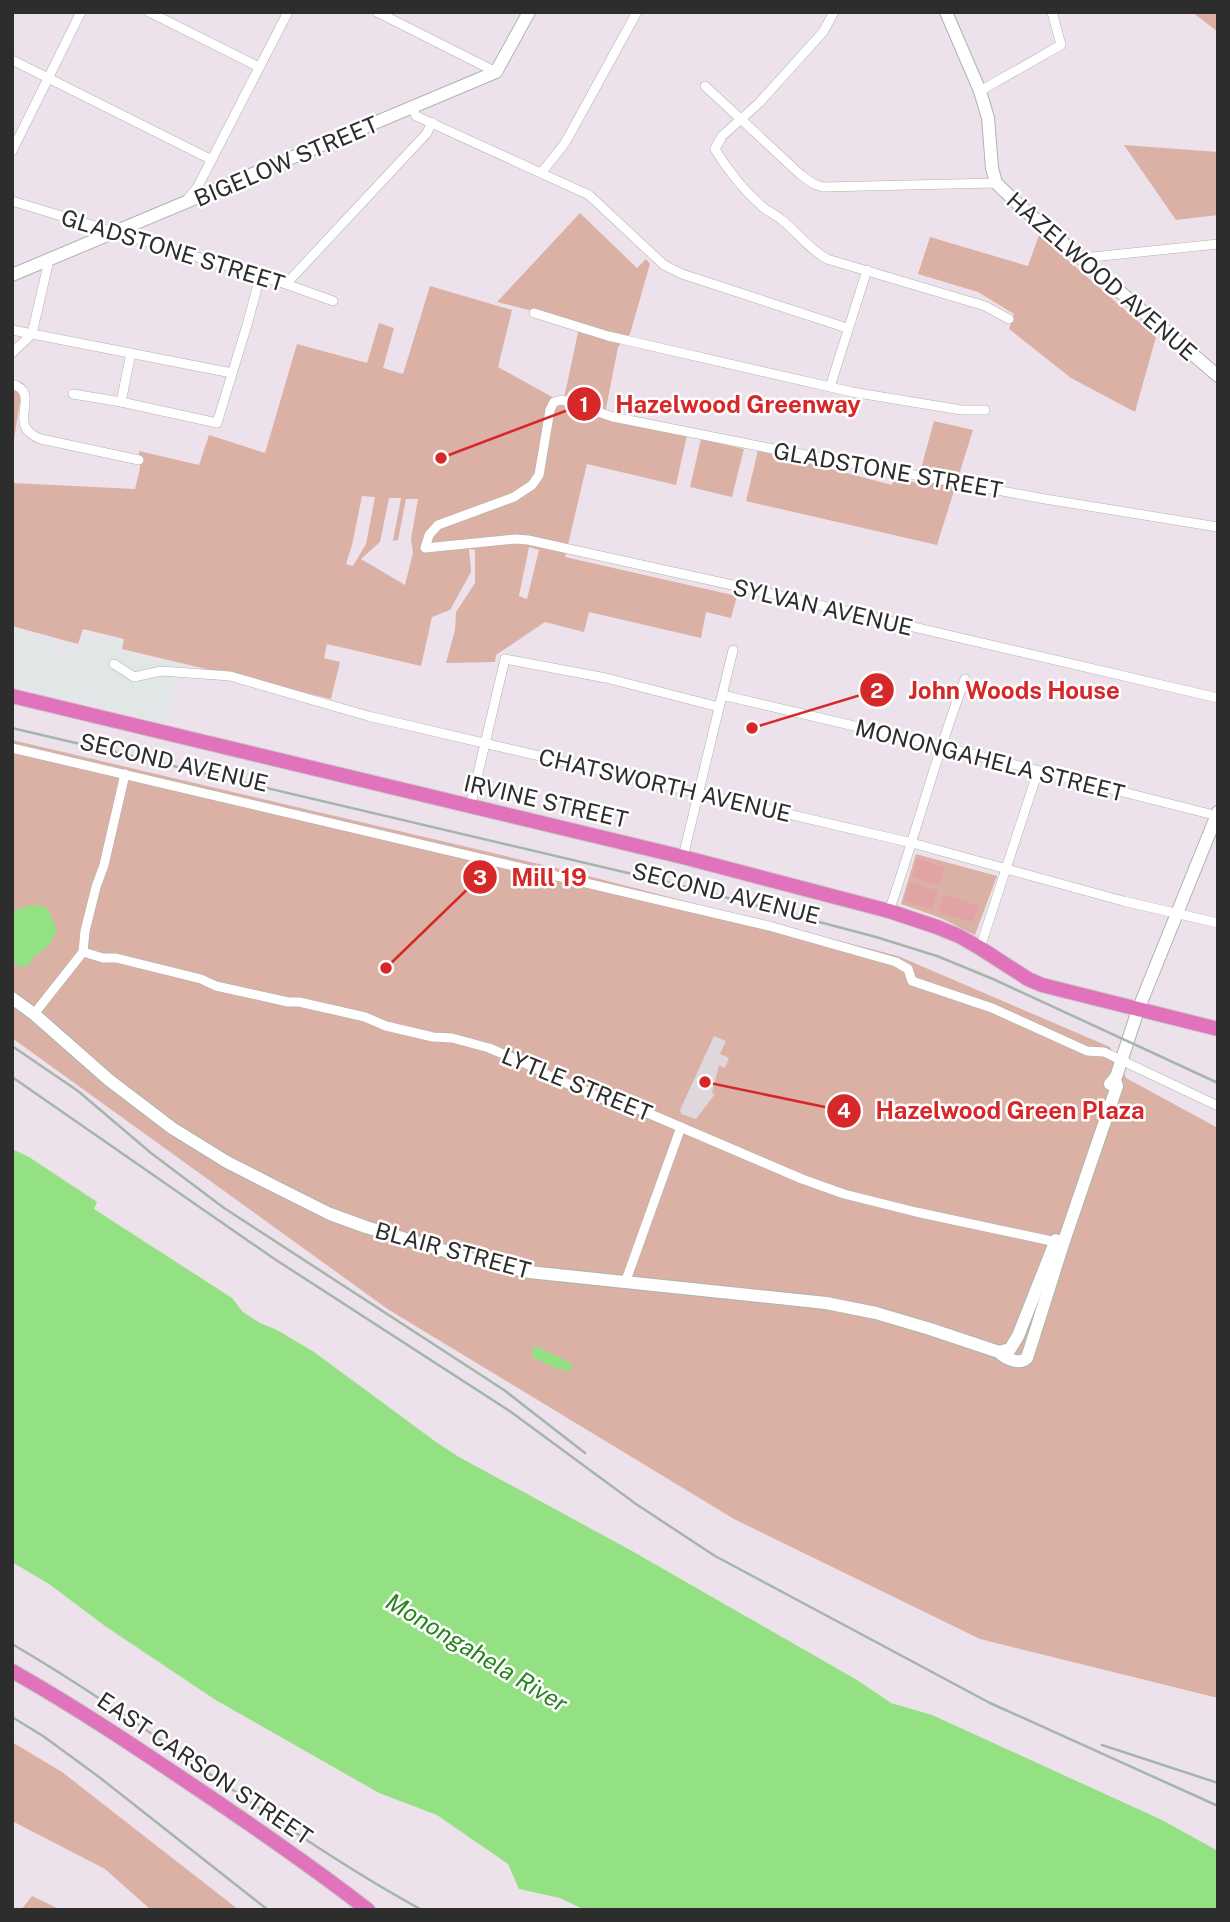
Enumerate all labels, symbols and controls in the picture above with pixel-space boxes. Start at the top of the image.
street label: BIGELOW STREET [190,110,382,212]
street label: HAZELWOOD AVENUE [1001,186,1203,366]
street label: GLADSTONE STREET [58,203,288,297]
callout: Hazelwood Greenway [566,382,875,427]
text: Hazelwood Greenway [615,390,861,418]
text: 1 [580,392,589,417]
street label: GLADSTONE STREET [771,437,1005,504]
street label: SYLVAN AVENUE [730,573,916,641]
callout: John Woods House [859,668,1134,713]
text: John Woods House [908,676,1120,704]
text: 2 [870,678,884,703]
street label: MONONGAHELA STREET [853,713,1128,807]
street label: SECOND AVENUE [77,727,271,797]
street label: CHATSWORTH AVENUE [536,743,794,827]
street label: IRVINE STREET [461,769,631,833]
callout: Mill 19 [462,855,601,900]
street label: SECOND AVENUE [629,857,823,929]
text: Mill 19 [511,863,587,891]
text: 3 [473,865,487,890]
street label: LYTLE STREET [498,1042,656,1127]
callout: Hazelwood Green Plaza [826,1088,1158,1133]
text: Hazelwood Green Plaza [875,1096,1145,1124]
text: 4 [837,1098,851,1123]
street label: BLAIR STREET [372,1216,534,1284]
water label: Monongahela River [381,1587,574,1718]
street label: EAST CARSON STREET [92,1686,318,1850]

